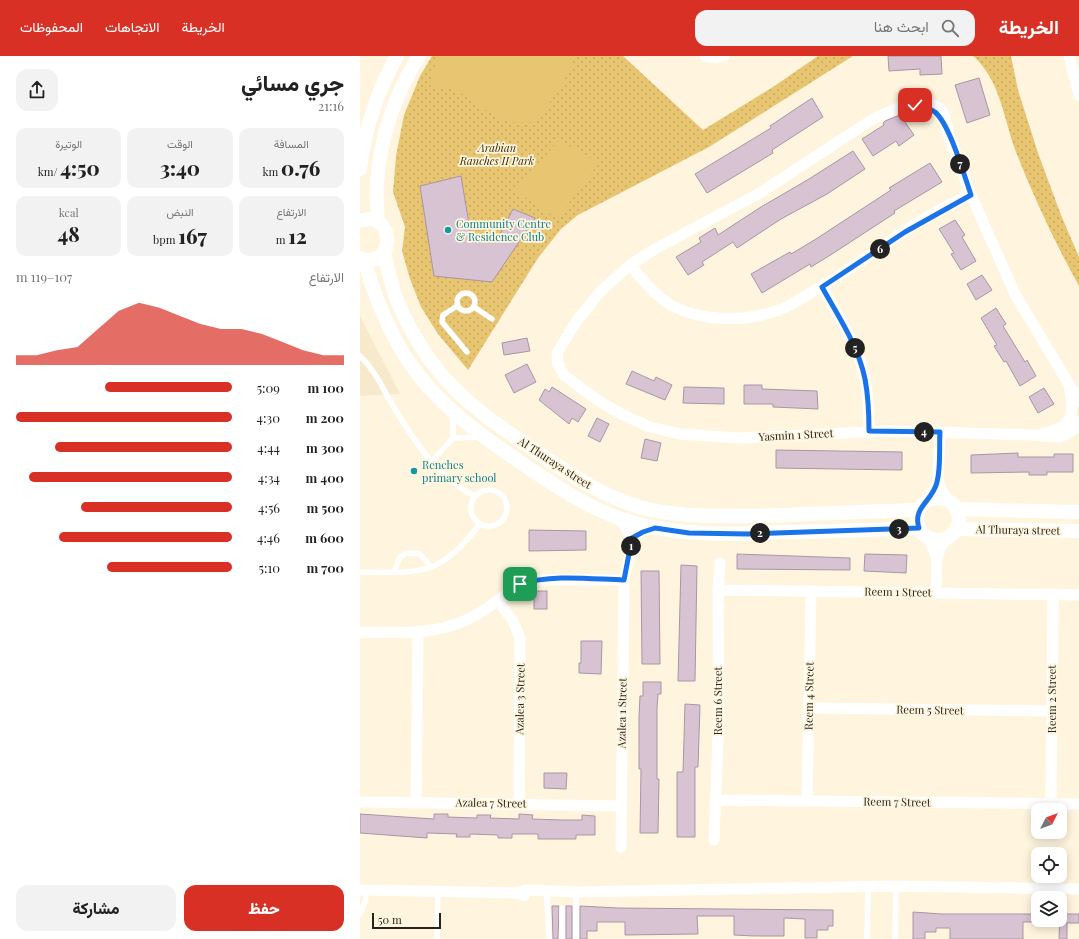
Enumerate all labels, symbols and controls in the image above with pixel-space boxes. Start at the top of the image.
search box [695,10,975,46]
text: الخريطة [999,13,1059,39]
text: ابحث هنا [874,16,929,36]
text: المحفوظات [20,17,83,36]
text: الاتجاهات [105,17,159,36]
text: الخريطة [181,17,225,36]
icon: search [939,17,961,39]
text: جري مسائي [241,67,344,97]
button: share [16,69,58,111]
pin [898,88,932,122]
icon: check [904,94,926,116]
text: 21:16 [318,97,344,114]
text: الوتيرة [55,136,82,151]
text: الوقت [167,136,193,151]
text: المسافة [274,136,309,151]
park label: Arabian Ranches II Park [459,140,535,168]
text: 4:50 [60,154,100,181]
text: 3:40 [160,154,200,181]
text: 0.76 [281,154,320,181]
pin: 7 [950,154,970,174]
text: 7 [957,156,963,171]
text: /km [38,164,60,179]
text: km [262,164,281,179]
text: النبض [166,204,194,219]
text: الارتفاع [276,204,306,219]
text: kcal [59,205,79,220]
place label: Community Centre & Residence Club [456,216,551,244]
text: 48 [58,220,80,247]
text: 167 [178,222,207,249]
text: 12 [288,222,307,249]
marker: Community Centre & Residence Club [443,225,453,235]
text: bpm [153,232,178,247]
text: m [276,232,288,247]
pin: 6 [870,239,890,259]
text: 6 [877,241,883,256]
text: 107–119 m [16,268,72,285]
text: الارتفاع [309,268,344,285]
pin: 5 [845,338,865,358]
text: 5 [852,340,858,355]
text: 5:09 [257,379,280,396]
text: 100 m [307,379,344,396]
text: 4:30 [256,409,280,426]
text: 200 m [306,409,344,426]
pin: 4 [914,422,934,442]
text: 4 [921,424,927,439]
street label: Yasmin 1 Street [757,425,834,444]
street label: Al Thuraya street [515,433,595,492]
text: 4:44 [257,439,280,456]
text: 300 m [306,439,344,456]
place label: Renches primary school [422,457,496,485]
marker: Renches primary school [409,466,419,476]
text: 4:34 [258,469,280,486]
text: 400 m [306,469,344,486]
text: 4:56 [258,499,280,516]
text: 500 m [306,499,344,516]
pin: 3 [889,519,909,539]
text: 3 [896,521,902,536]
street label: Al Thuraya street [975,521,1061,538]
pin: 2 [750,523,770,543]
text: 2 [757,525,763,540]
text: 4:46 [257,529,280,546]
text: 600 m [305,529,344,546]
pin: 1 [621,536,641,556]
text: 1 [629,538,633,553]
text: 5:10 [259,559,280,576]
text: 700 m [307,559,344,576]
pin [503,567,537,601]
icon: arrive [509,573,531,595]
street label: Reem 1 Street [864,583,932,600]
street label: Reem 4 Street [800,662,817,730]
street label: Azalea 3 Street [511,663,528,736]
street label: Reem 2 Street [1044,665,1059,733]
street label: Reem 6 Street [710,667,725,735]
street label: Azalea 1 Street [613,677,630,749]
street label: Reem 5 Street [896,701,964,718]
street label: Reem 7 Street [863,793,931,810]
street label: Azalea 7 Street [454,794,527,811]
north arrow [1031,803,1067,839]
map controls [1031,803,1067,927]
button: locate [1031,847,1067,883]
button: مشاركة [16,885,176,931]
button: حفظ [184,885,344,931]
button: layers [1031,891,1067,927]
scale bar [372,911,441,930]
text: 50 m [378,912,402,927]

